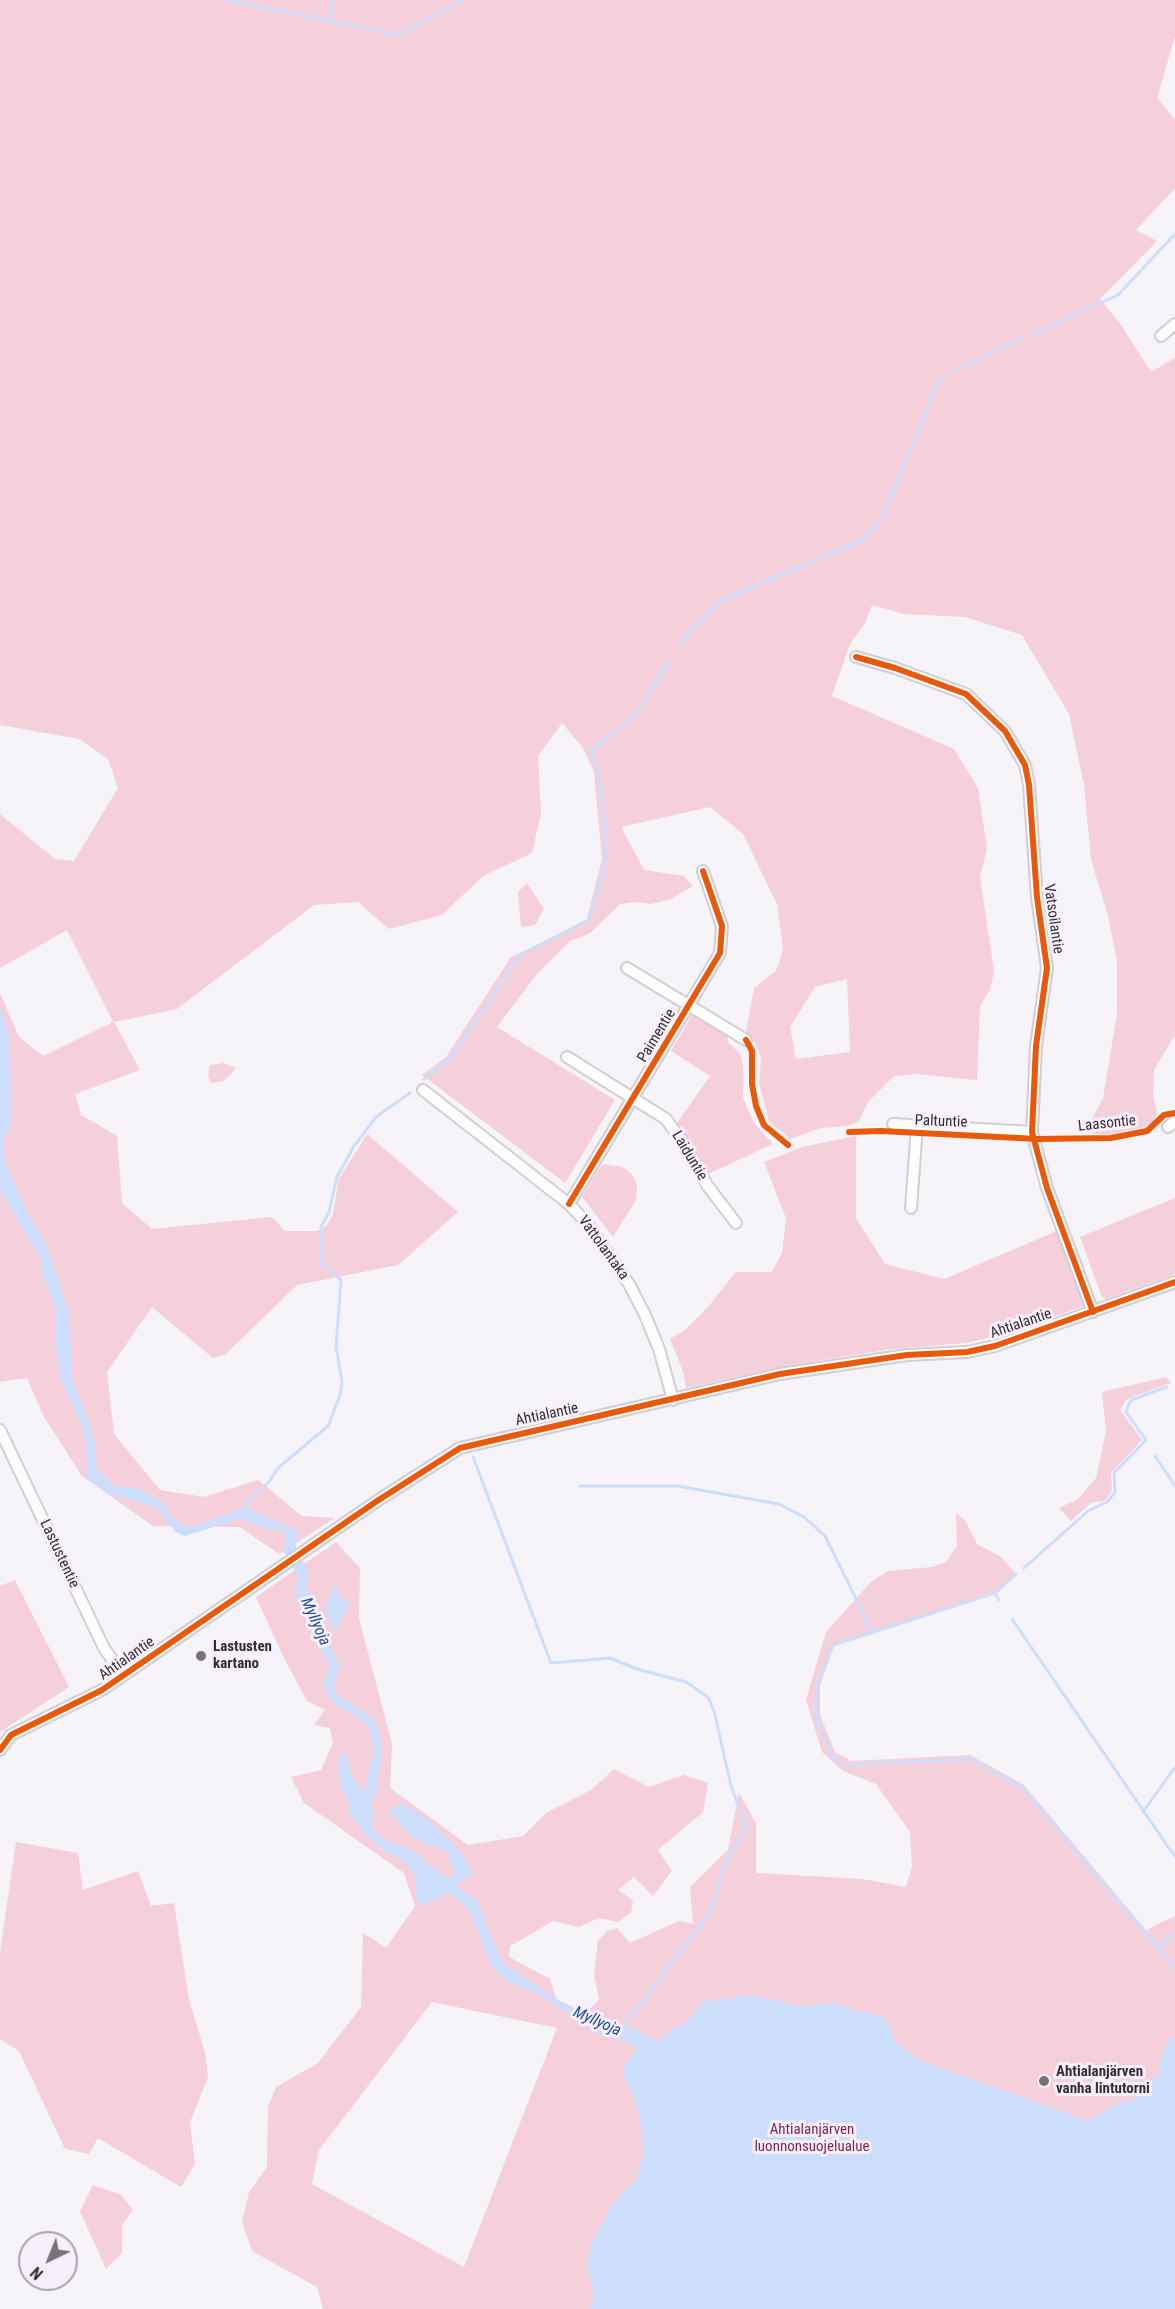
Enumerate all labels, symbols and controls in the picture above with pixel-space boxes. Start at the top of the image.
street label: Vatsoilantie [1039,883,1067,955]
street label: Paimentie [634,1006,680,1066]
street label: Paltuntie [914,1112,968,1132]
street label: Laasontie [1077,1112,1137,1136]
street label: Laiduntie [667,1128,711,1184]
street label: Vattolantaka [574,1212,632,1284]
street label: Ahtialantie [988,1305,1054,1343]
street label: Ahtialantie [514,1400,580,1430]
street label: Lastustentie [35,1517,83,1591]
water label: Myllyoja [296,1595,334,1649]
street label: Ahtialantie [96,1633,158,1685]
place label: Lastusten kartano [213,1638,272,1673]
marker: Lastusten kartano [194,1649,208,1663]
water label: Myllyoja [570,2003,624,2041]
place label: Ahtialanjärven vanha lintutorni [1056,2063,1150,2098]
marker: Ahtialanjärven vanha lintutorni [1037,2074,1051,2088]
park label: Ahtialanjärven luonnonsuojelualue [754,2121,870,2156]
north arrow [18,2231,78,2291]
text: N [27,2263,47,2283]

